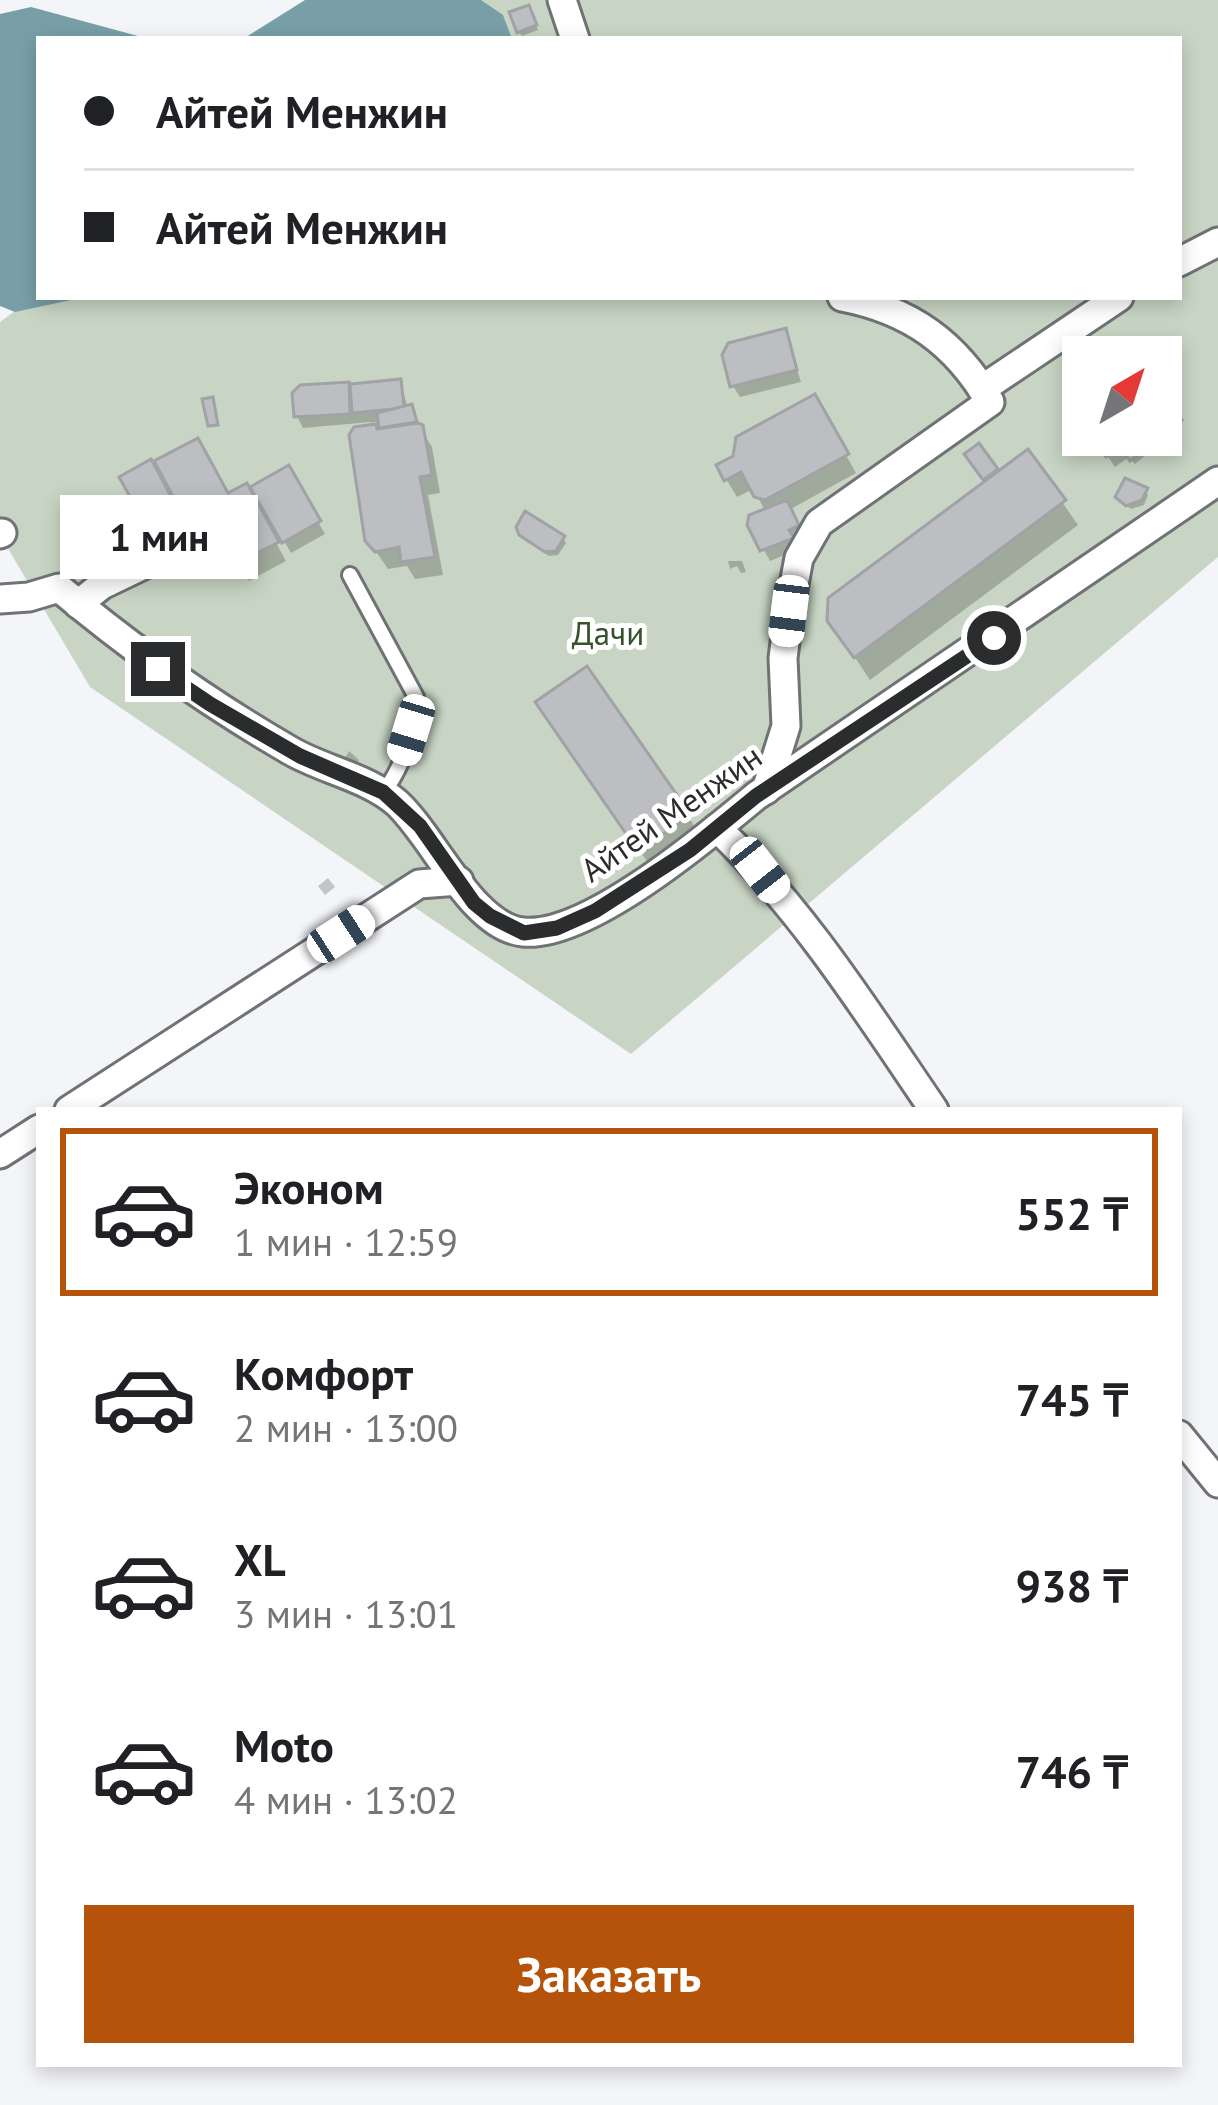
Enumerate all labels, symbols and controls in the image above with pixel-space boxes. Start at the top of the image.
text: Айтей Менжин [156,82,448,140]
text: Айтей Менжин [156,198,448,256]
north arrow [1062,336,1182,456]
map controls [1062,336,1182,456]
callout: 1 мин [59,495,257,579]
text: 1 мин [109,511,209,562]
car [767,573,811,649]
park label: Дачи [572,611,644,654]
route start [967,611,1021,665]
route end [131,642,185,696]
car [383,690,439,770]
street label: Айтей Менжин [572,734,770,891]
car [724,831,796,909]
car [301,899,381,969]
icon: car [90,1158,198,1266]
text: Эконом [234,1158,384,1216]
text: 552 ₸ [1015,1184,1128,1242]
text: 1 мин · 12:59 [234,1216,458,1267]
icon: car [90,1344,198,1452]
text: Комфорт [234,1344,413,1402]
text: 745 ₸ [1015,1370,1128,1428]
text: 2 мин · 13:00 [234,1402,458,1453]
icon: car [90,1530,198,1638]
text: XL [234,1530,286,1588]
text: 938 ₸ [1015,1556,1128,1614]
text: 3 мин · 13:01 [234,1588,458,1639]
icon: car [90,1716,198,1824]
text: Moto [234,1716,334,1774]
text: 746 ₸ [1015,1742,1128,1800]
text: 4 мин · 13:02 [234,1774,458,1825]
button: Заказать [84,1905,1134,2043]

